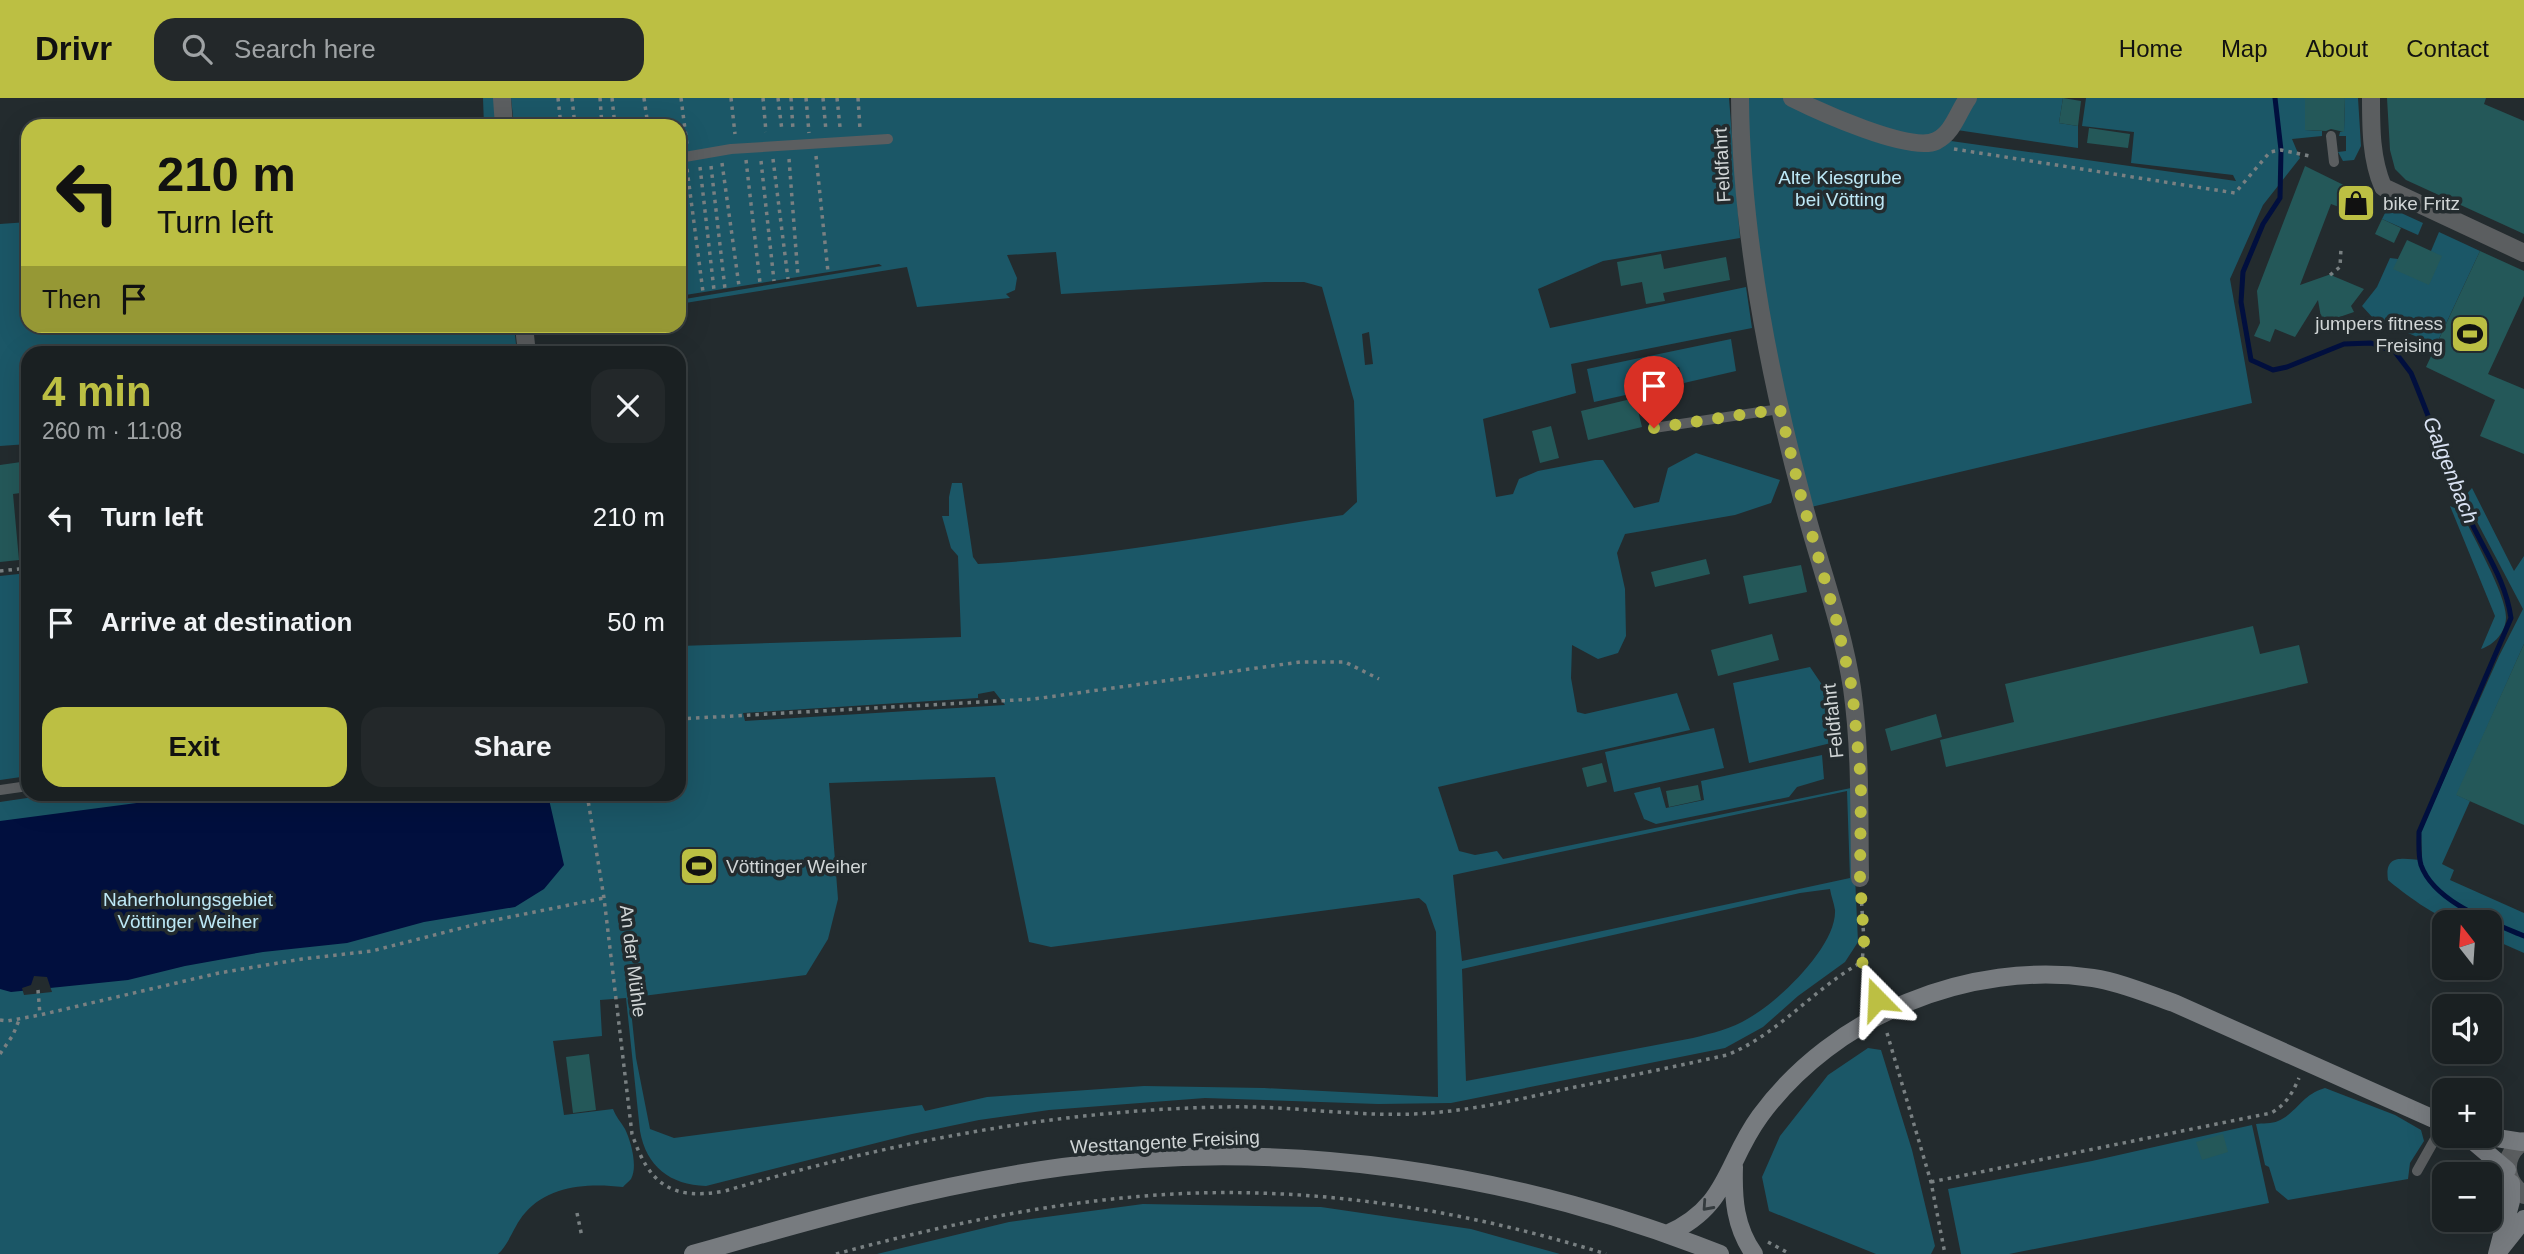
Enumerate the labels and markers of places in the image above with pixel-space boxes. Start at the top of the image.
shop icon: bike Fritz [2335,182,2377,224]
place label: bike Fritz [2383,193,2460,214]
place label: jumpers fitness Freising [2314,313,2443,356]
sports icon: jumpers fitness Freising [2449,313,2491,355]
pin [1624,356,1684,428]
sports icon: Vöttinger Weiher [678,845,720,887]
place label: Vöttinger Weiher [726,856,868,877]

